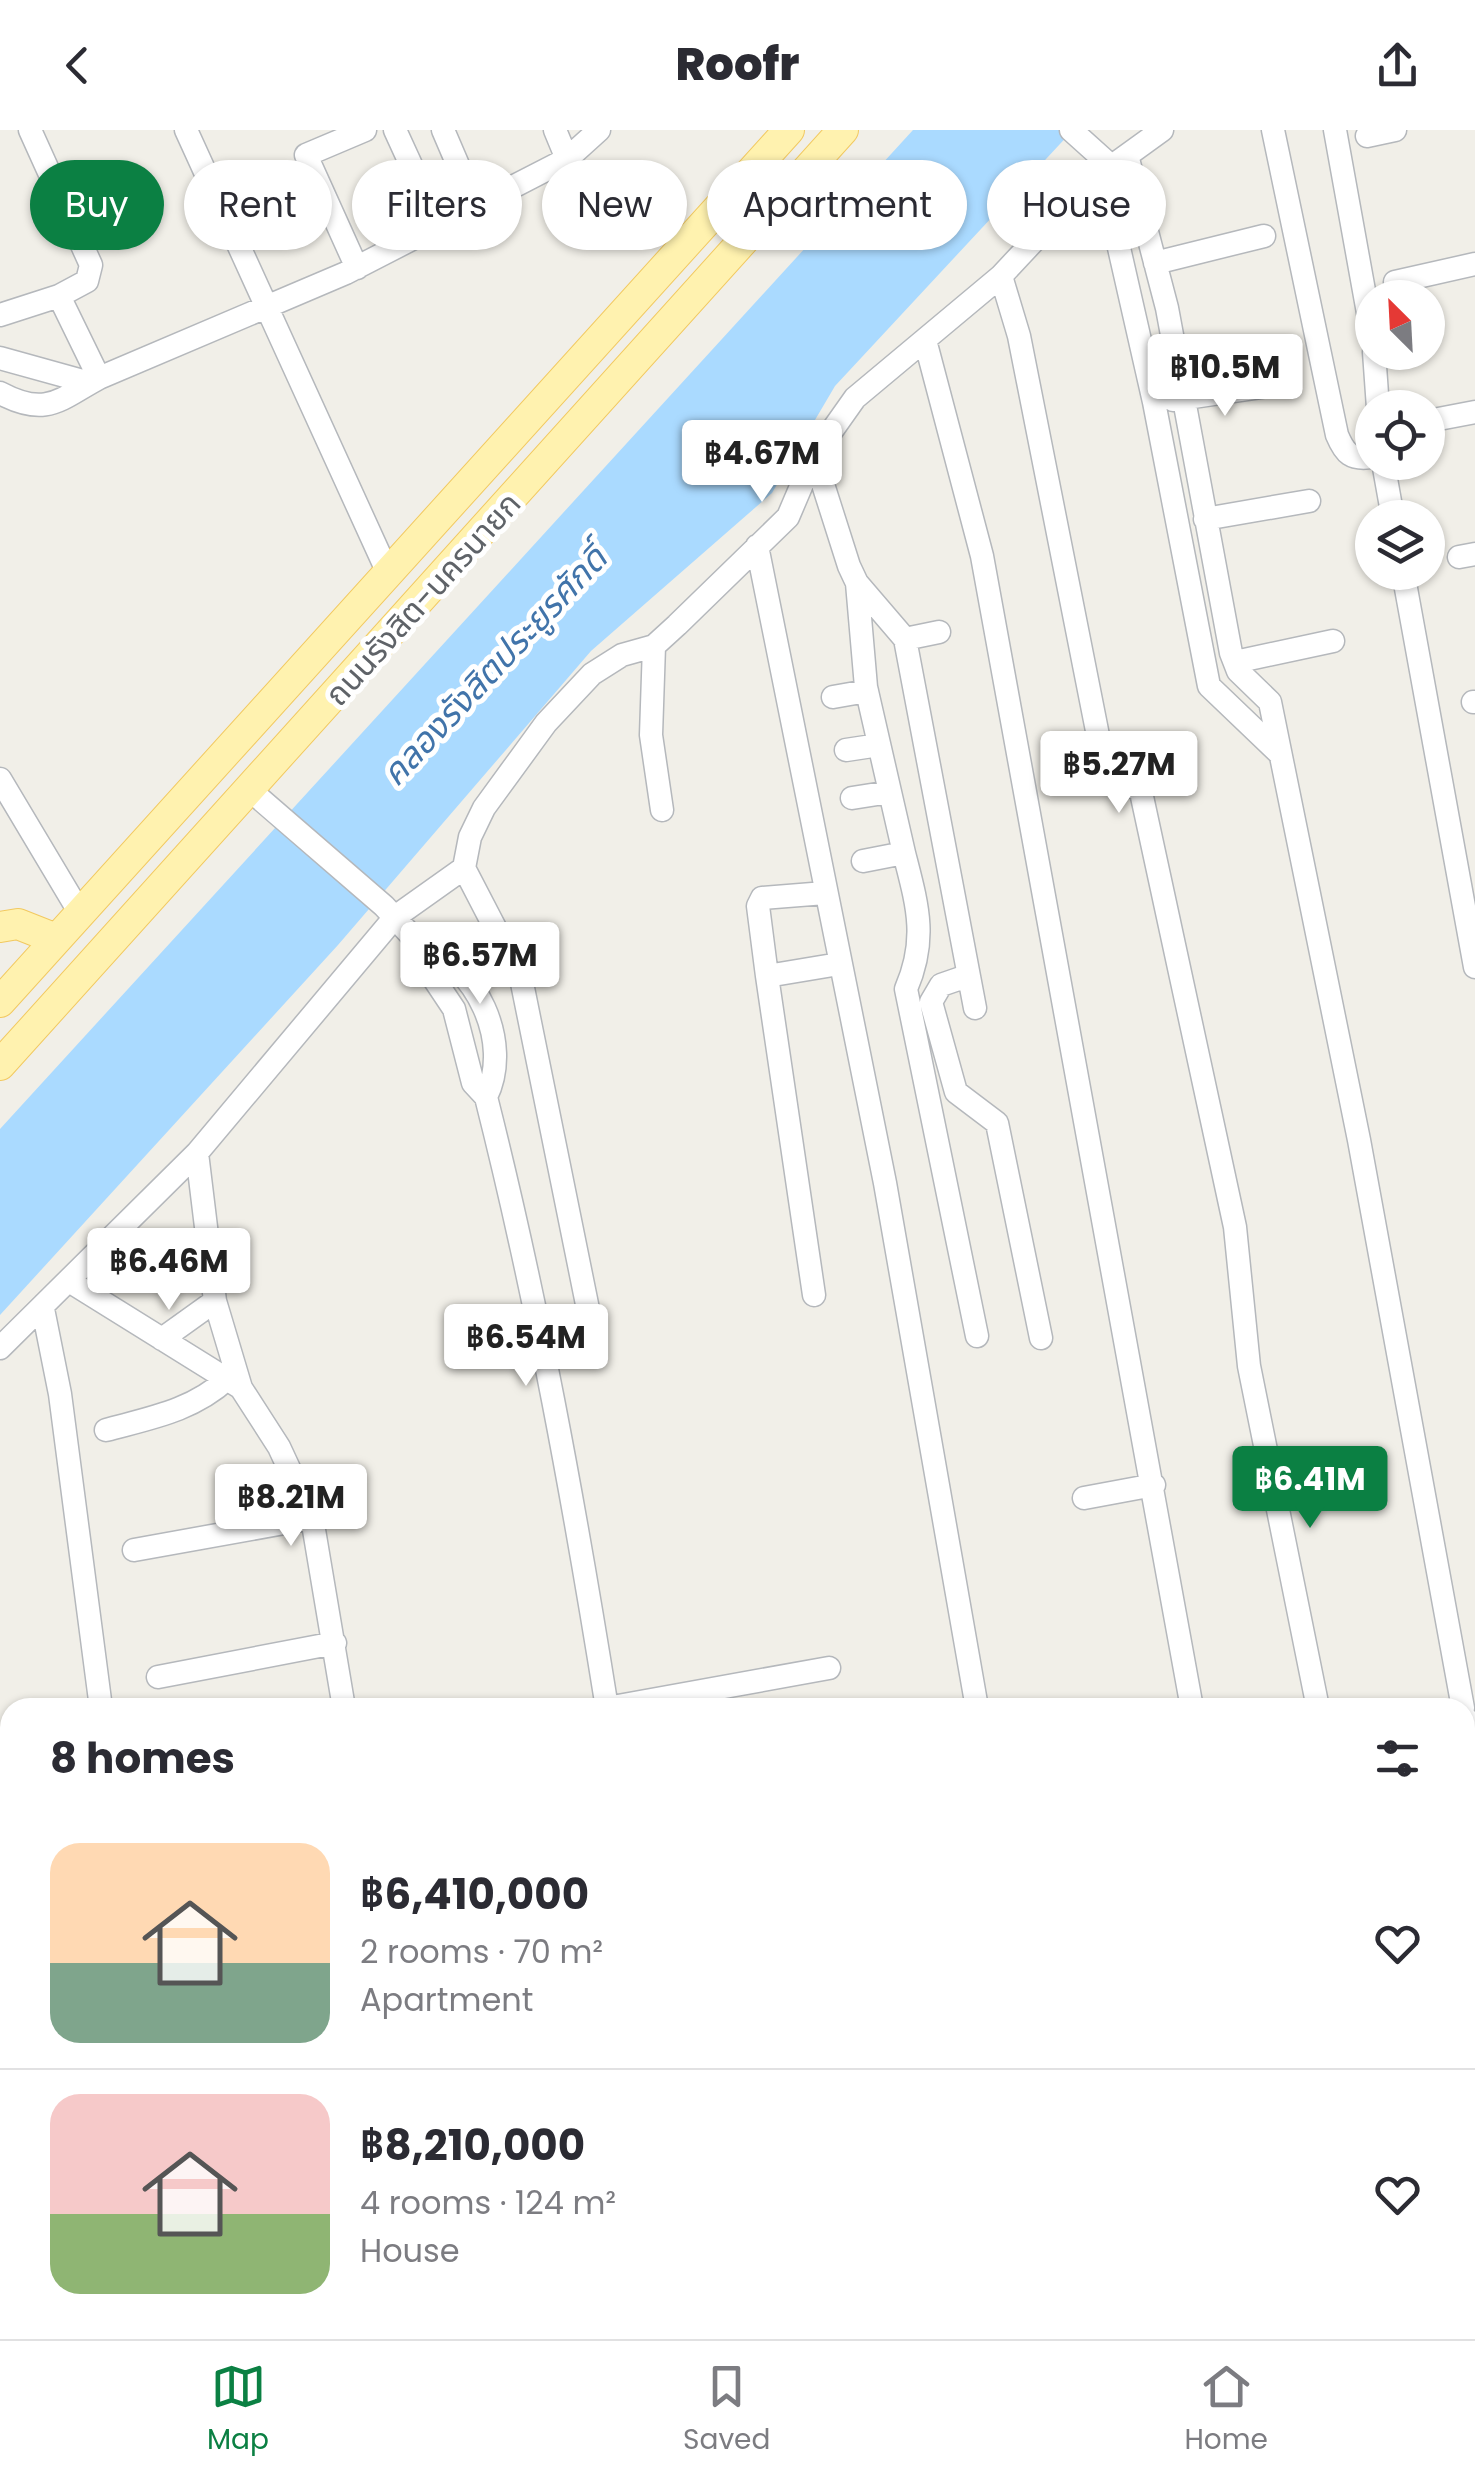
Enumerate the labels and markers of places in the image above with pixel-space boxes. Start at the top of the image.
pin: ฿10.5M [1144,334,1306,419]
pin: ฿4.67M [681,420,843,505]
pin: ฿5.27M [1038,731,1200,816]
pin: ฿6.57M [399,922,561,1007]
pin: ฿6.46M [88,1228,250,1313]
pin: ฿6.54M [445,1304,607,1389]
pin: ฿6.41M [1229,1446,1391,1531]
pin: ฿8.21M [210,1464,372,1549]

